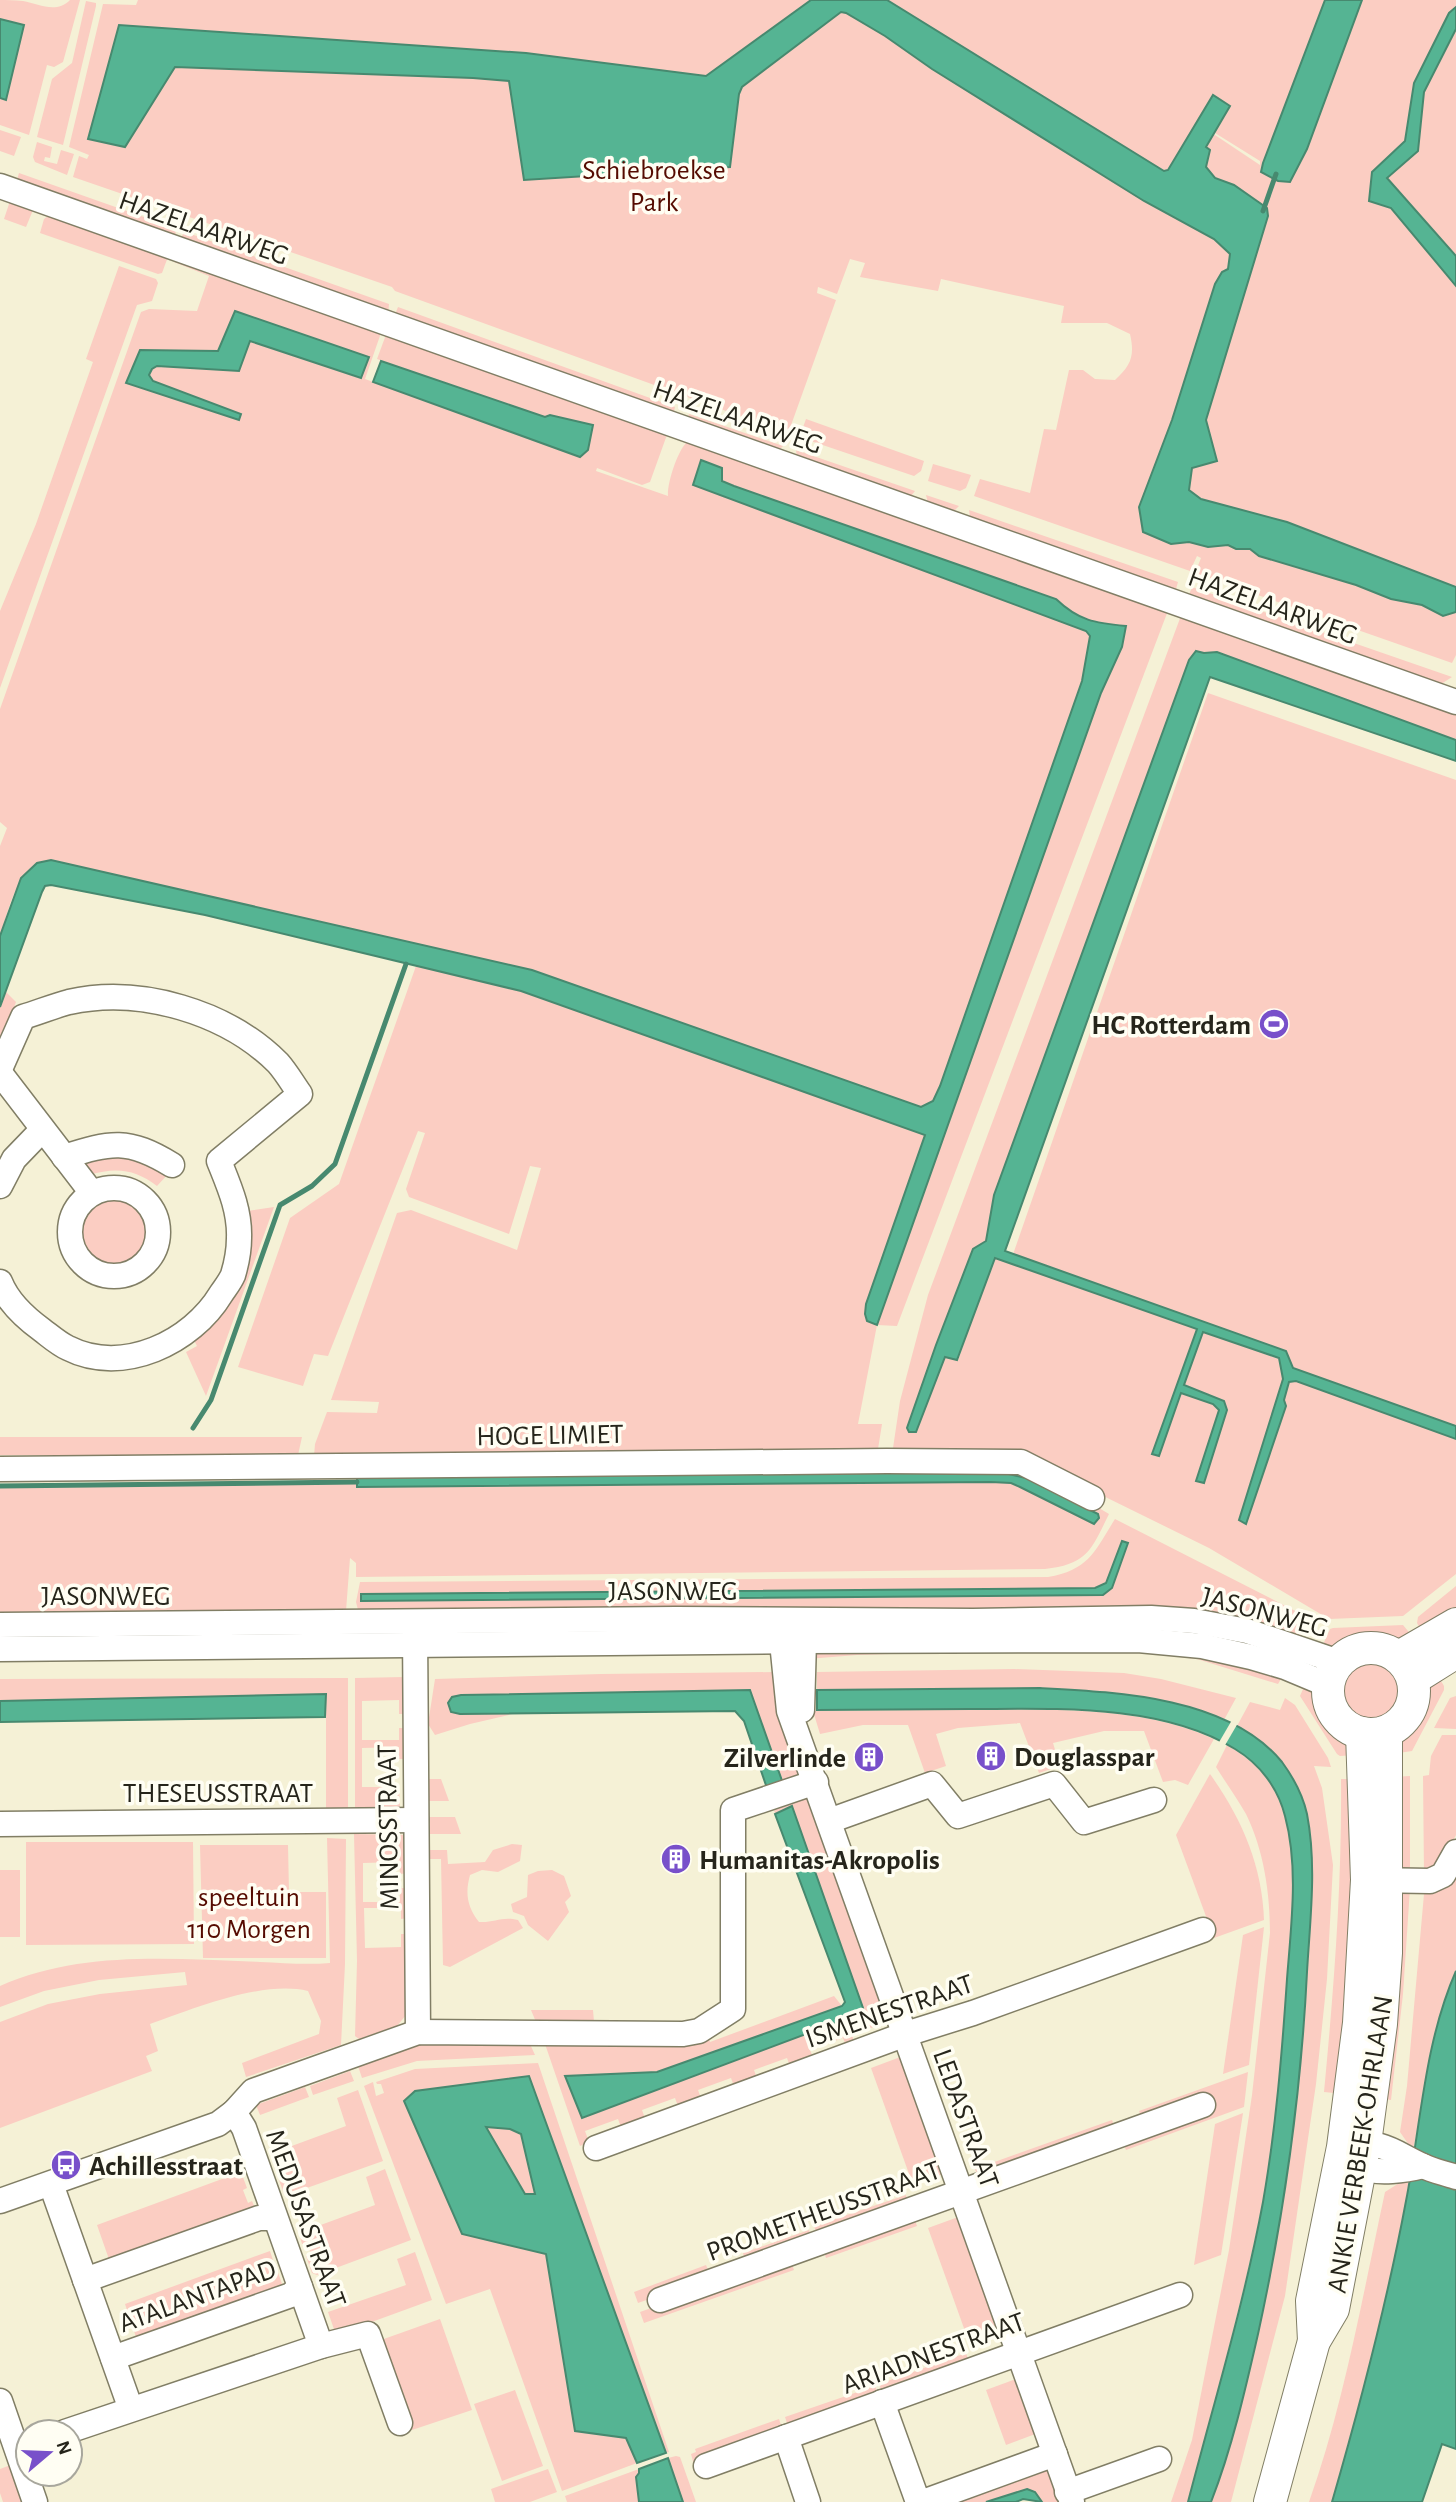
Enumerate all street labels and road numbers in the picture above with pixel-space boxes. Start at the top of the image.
street label: HAZELAARWEG [115,187,292,271]
street label: HAZELAARWEG [649,376,826,460]
street label: HAZELAARWEG [1184,563,1360,650]
street label: HOGE LIMIET [476,1421,624,1451]
street label: JASONWEG [608,1578,738,1606]
street label: JASONWEG [41,1583,171,1611]
street label: JASONWEG [1198,1583,1331,1643]
street label: MINOSSTRAAT [374,1744,404,1910]
street label: THESEUSSTRAAT [123,1780,313,1808]
street label: ISMENESTRAAT [802,1970,977,2054]
street label: ANKIE VERBEEK-OHRLAAN [1324,1993,1398,2295]
street label: LEDASTRAAT [927,2045,1003,2192]
street label: MEDUSASTRAAT [260,2126,350,2312]
street label: PROMETHEUSSTRAAT [703,2156,945,2267]
street label: ATALANTAPAD [115,2255,280,2338]
street label: ARIADNESTRAAT [838,2308,1029,2400]

